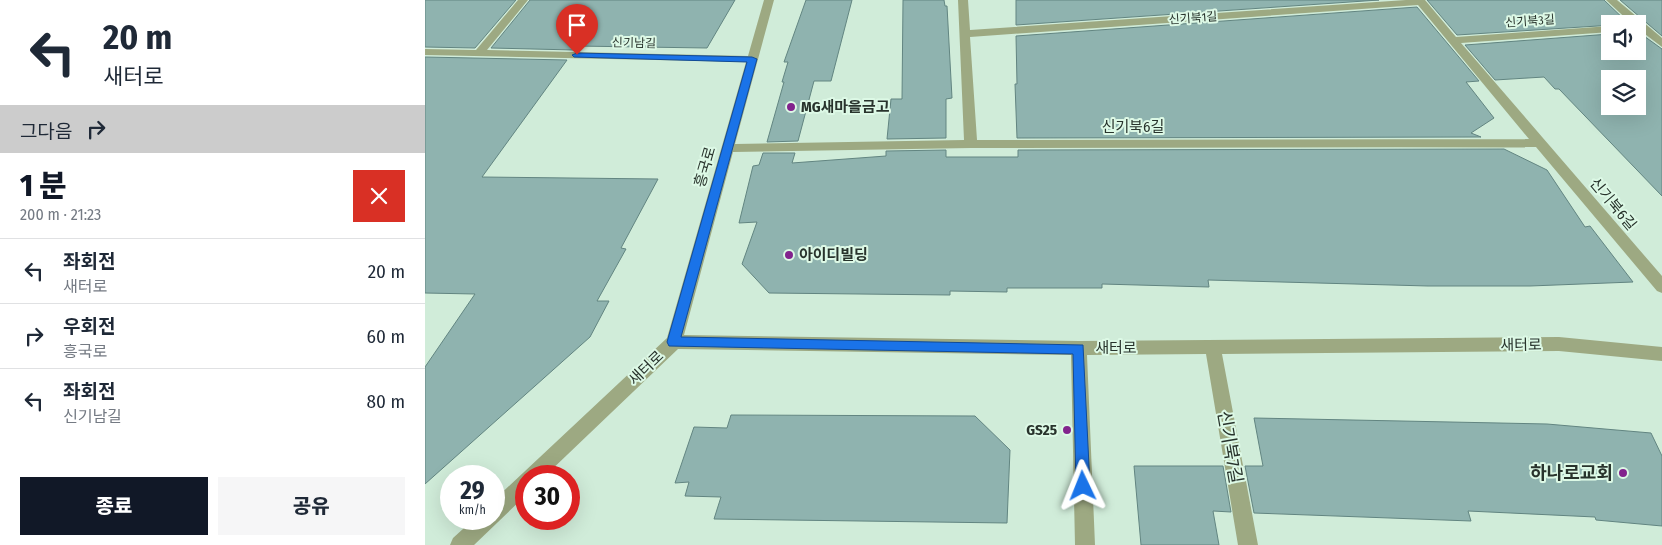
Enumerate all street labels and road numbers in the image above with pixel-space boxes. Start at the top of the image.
street label: 신기북1길 [1168,9,1218,27]
street label: 신기북3길 [1505,12,1555,30]
street label: 신기남길 [612,36,656,50]
street label: 신기북6길 [1102,118,1164,136]
street label: 흥국로 [691,145,719,189]
street label: 신기북6길 [1586,174,1640,234]
street label: 새터로 [1500,336,1542,354]
street label: 새터로 [1095,339,1137,357]
street label: 새터로 [625,347,667,389]
street label: 신기북7길 [1213,409,1247,485]

